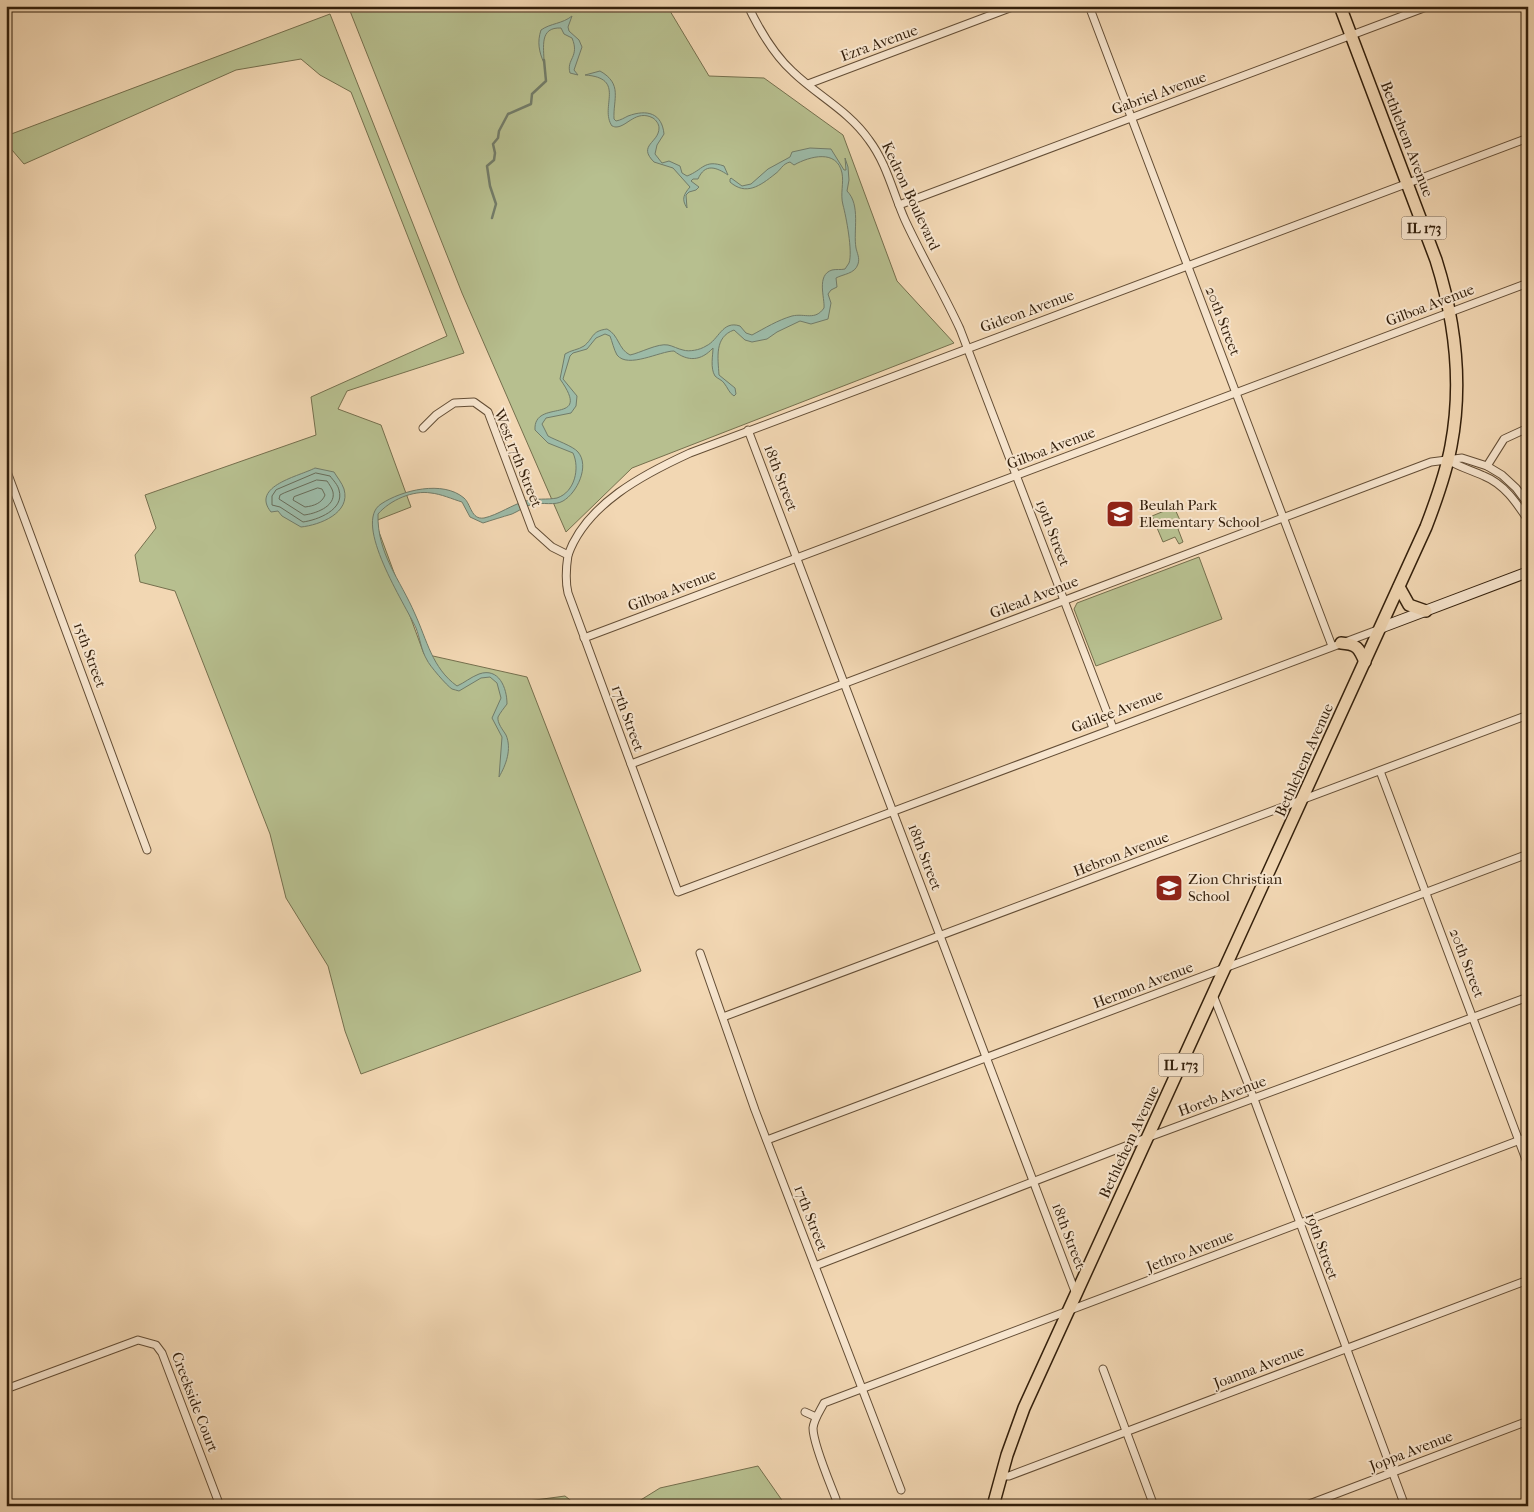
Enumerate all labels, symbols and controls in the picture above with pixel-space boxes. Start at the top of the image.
street label: Ezra Avenue [838,21,921,65]
street label: Gabriel Avenue [1109,67,1209,118]
street label: Bethlehem Avenue [1377,79,1438,200]
street label: Kedron Boulevard [878,139,944,254]
road number: IL 173 [1402,217,1446,240]
street label: Gilboa Avenue [1383,280,1477,330]
street label: 20th Street [1202,284,1245,359]
street label: Gideon Avenue [978,286,1077,336]
street label: West 17th Street [490,405,546,510]
street label: Gilboa Avenue [1004,423,1098,473]
street label: 18th Street [760,442,802,514]
place label: Beulah Park Elementary School [1139,496,1260,531]
street label: 19th Street [1032,497,1074,569]
school or university icon: Beulah Park Elementary School [1105,499,1135,529]
street label: Gilboa Avenue [625,565,719,615]
street label: Gilead Avenue [987,572,1081,622]
street label: 15th Street [70,620,110,691]
street label: 17th Street [608,682,649,754]
street label: Galilee Avenue [1069,685,1166,737]
street label: Bethlehem Avenue [1271,700,1337,819]
street label: 18th Street [904,821,946,893]
street label: Hebron Avenue [1071,827,1172,880]
place label: Zion Christian School [1188,870,1282,905]
school or university icon: Zion Christian School [1154,873,1184,903]
street label: 20th Street [1446,926,1489,1001]
street label: Hermon Avenue [1090,957,1196,1012]
road number: IL 173 [1158,1054,1204,1076]
street label: Horeb Avenue [1176,1072,1269,1120]
street label: Bethlehem Avenue [1095,1082,1163,1201]
street label: 17th Street [790,1182,832,1254]
street label: 18th Street [1048,1200,1090,1272]
street label: 19th Street [1302,1210,1343,1282]
street label: Jethro Avenue [1143,1226,1237,1276]
street label: Joanna Avenue [1210,1341,1308,1393]
street label: Creekside Court [168,1350,223,1455]
street label: Joppa Avenue [1366,1427,1456,1475]

